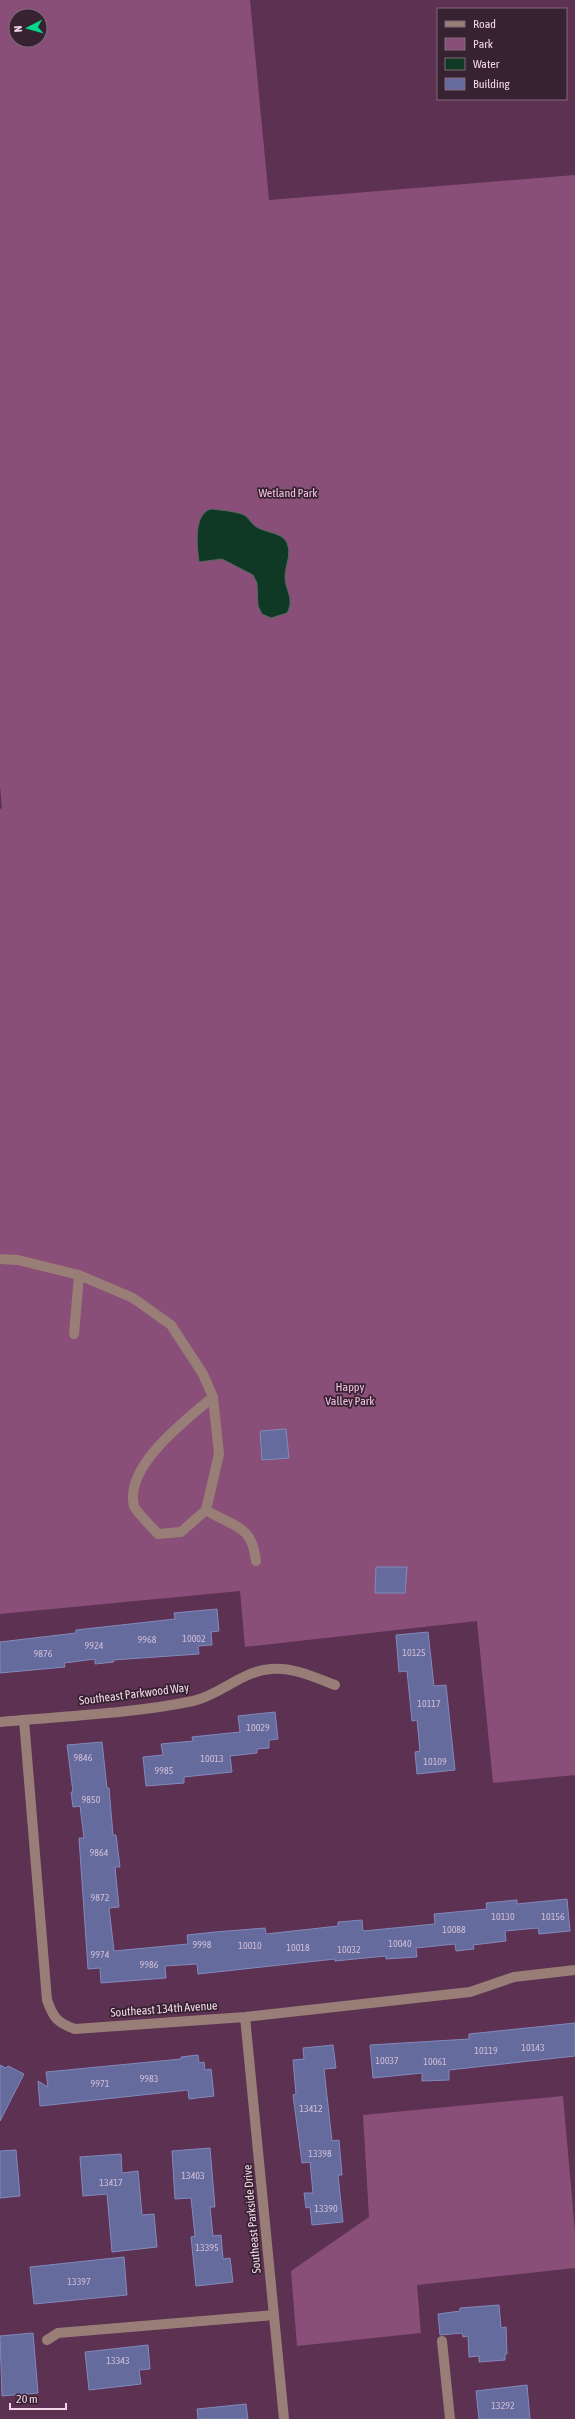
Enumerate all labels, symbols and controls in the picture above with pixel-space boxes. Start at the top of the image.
north arrow [8,8,48,48]
legend [437,8,567,100]
text: Road [473,17,496,31]
text: N [12,25,24,33]
text: Park [473,37,494,51]
text: Water [473,57,500,71]
text: Building [473,77,511,91]
park label: Wetland Park [258,486,318,500]
park label: Happy Valley Park [325,1380,375,1408]
house number: 10002 [182,1633,206,1644]
house number: 9968 [138,1634,157,1645]
house number: 9924 [85,1640,104,1651]
house number: 10125 [402,1647,426,1658]
house number: 9876 [34,1648,53,1659]
street label: Southeast Parkwood Way [78,1680,190,1708]
house number: 10117 [417,1698,441,1709]
house number: 10029 [246,1722,270,1733]
house number: 9846 [74,1752,93,1763]
house number: 10013 [200,1753,224,1764]
house number: 10109 [423,1756,447,1767]
house number: 9985 [155,1765,174,1776]
house number: 9850 [82,1794,101,1805]
house number: 9864 [90,1847,109,1858]
house number: 9872 [91,1892,110,1903]
house number: 10130 [491,1911,515,1922]
house number: 10156 [541,1911,565,1922]
house number: 10088 [442,1924,466,1935]
house number: 10040 [388,1938,412,1949]
house number: 9998 [193,1939,212,1950]
house number: 10010 [238,1940,262,1951]
house number: 10018 [286,1942,310,1953]
house number: 10032 [337,1944,361,1955]
house number: 9974 [91,1949,110,1960]
house number: 9986 [140,1959,159,1970]
street label: Southeast 134th Avenue [110,1998,218,2020]
house number: 10143 [521,2042,545,2053]
house number: 10119 [474,2045,498,2056]
house number: 10037 [375,2055,399,2066]
house number: 10061 [423,2056,447,2067]
house number: 9983 [140,2073,159,2084]
house number: 9971 [91,2078,110,2089]
house number: 13412 [299,2103,323,2114]
house number: 13398 [308,2148,332,2159]
street label: Southeast Parkside Drive [240,2164,264,2274]
house number: 13403 [181,2170,205,2181]
house number: 13417 [99,2177,123,2188]
house number: 13390 [314,2203,338,2214]
house number: 13395 [195,2242,219,2253]
house number: 13397 [67,2276,91,2287]
house number: 13343 [106,2355,130,2366]
scale bar [10,2385,66,2411]
text: 20 m [16,2392,38,2406]
house number: 13292 [491,2400,515,2411]

